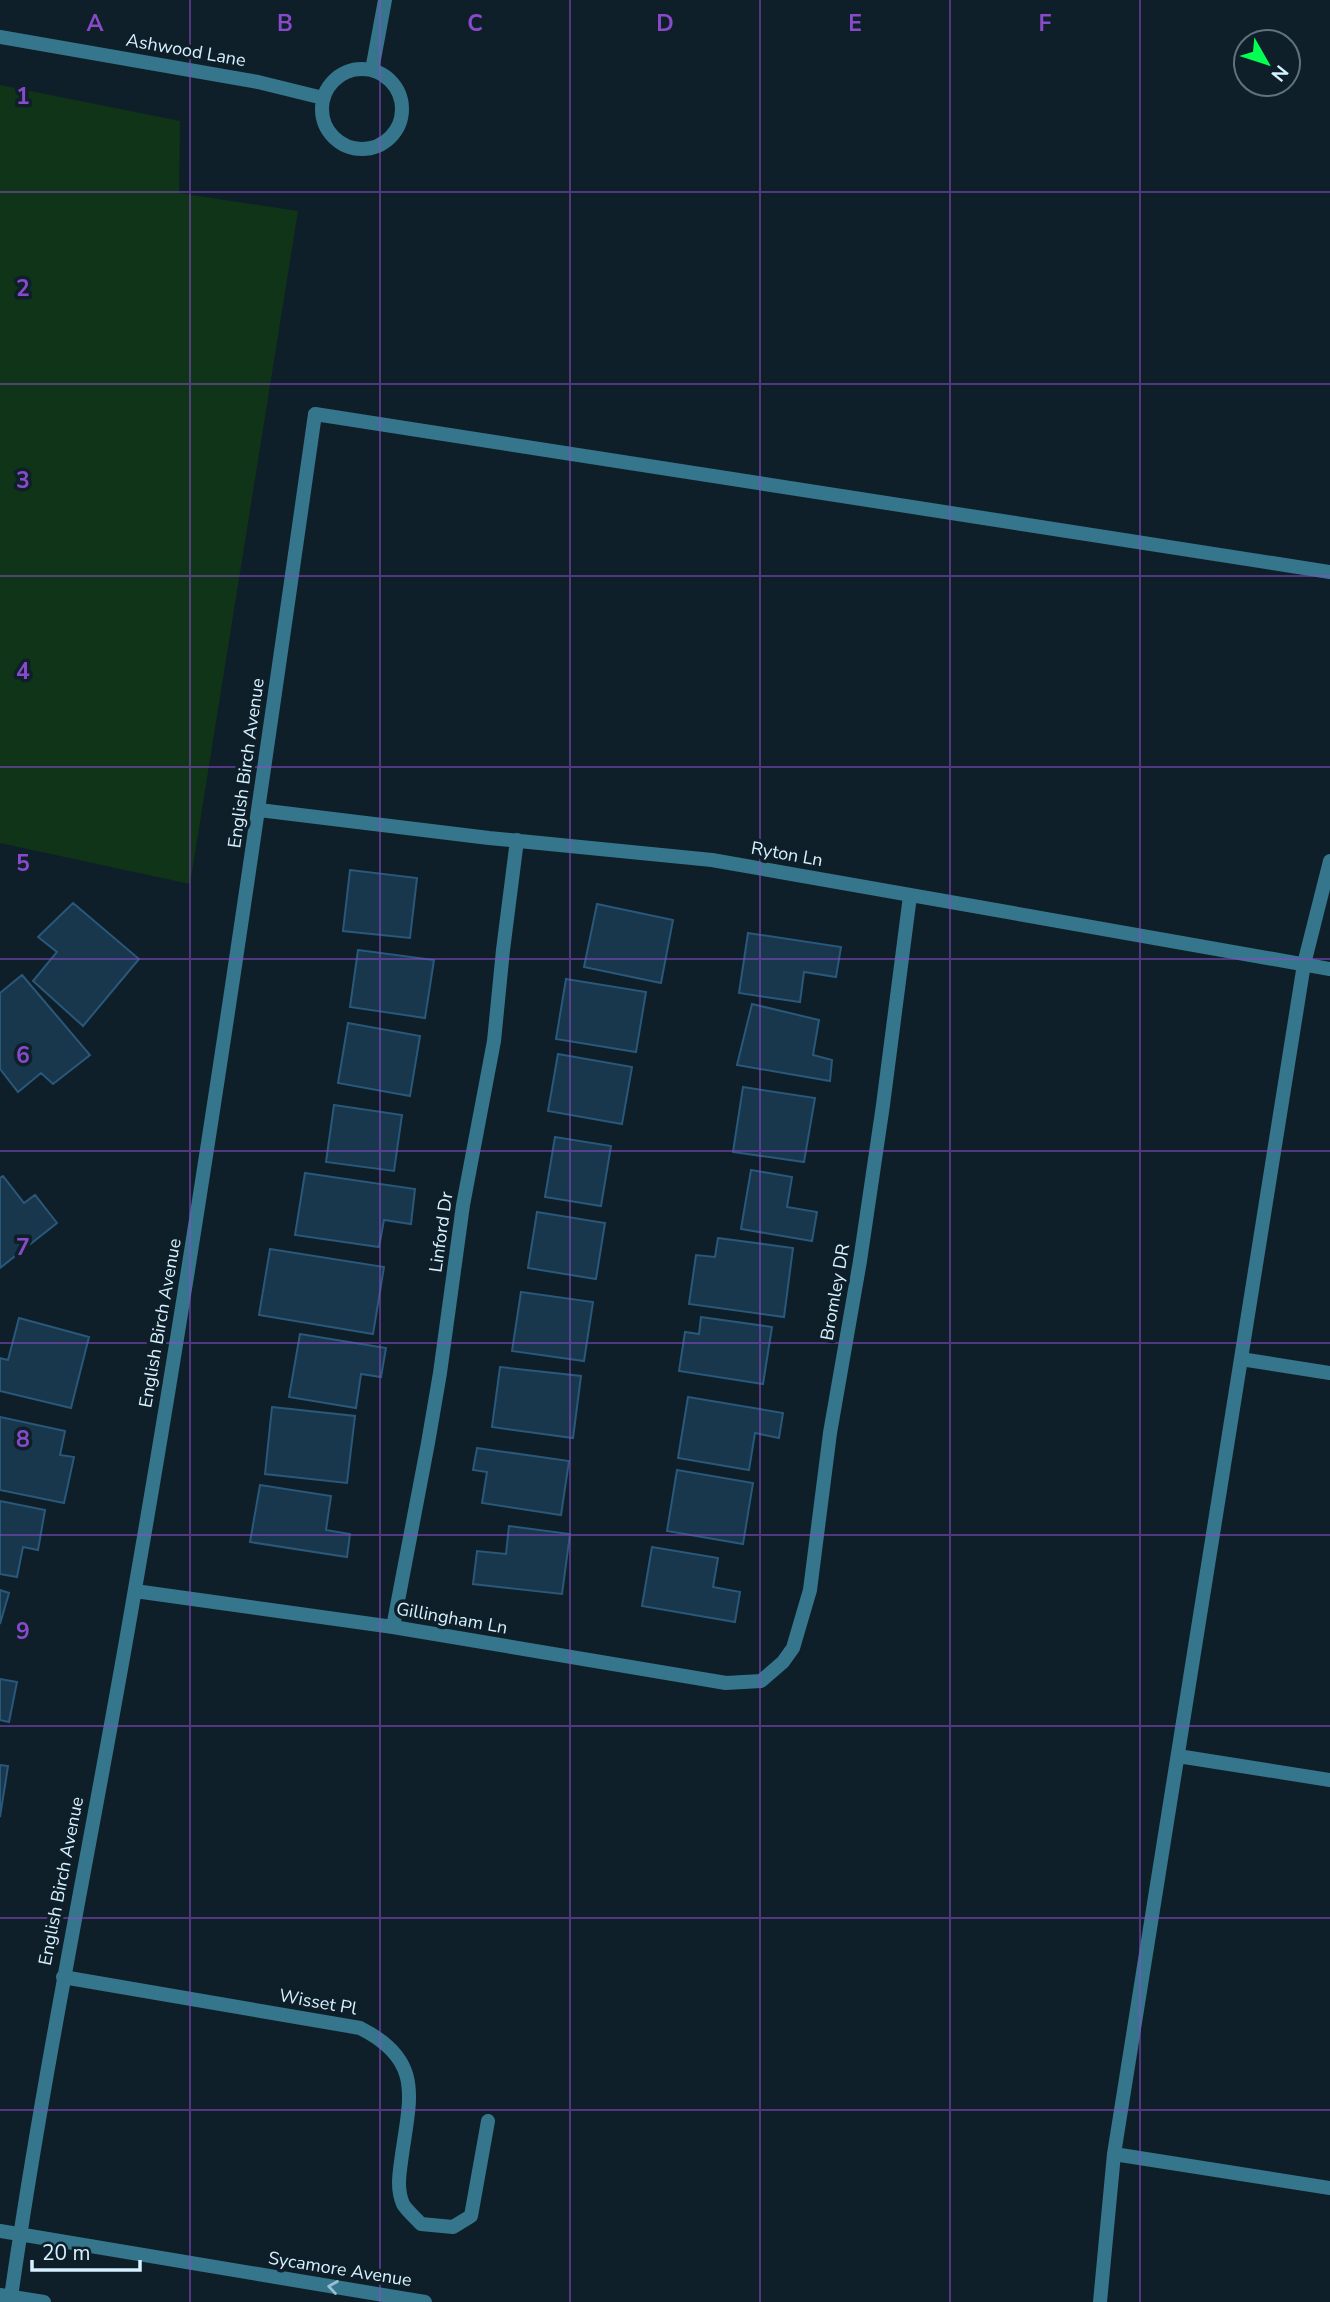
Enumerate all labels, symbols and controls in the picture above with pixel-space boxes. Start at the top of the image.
text: A [86,8,104,39]
text: B [277,8,293,39]
text: C [467,8,483,39]
text: D [656,8,674,39]
text: E [848,8,862,39]
text: F [1039,8,1052,39]
street label: Ashwood Lane [124,28,248,72]
north arrow [1232,28,1302,98]
text: N [1265,59,1294,87]
text: 1 [16,81,30,112]
text: 2 [16,273,30,304]
text: 3 [16,465,30,496]
text: 4 [16,656,30,687]
street label: English Birch Avenue [222,676,270,850]
street label: Ryton Ln [749,836,825,872]
text: 5 [16,848,30,879]
text: 6 [16,1040,30,1071]
street label: Linford Dr [423,1190,459,1274]
text: 7 [16,1232,30,1263]
street label: English Birch Avenue [133,1237,187,1409]
street label: Bromley DR [815,1242,855,1342]
text: 8 [16,1424,30,1455]
street label: Gillingham Ln [394,1596,510,1640]
text: 9 [16,1616,30,1647]
street label: English Birch Avenue [33,1795,89,1967]
street label: Wisset Pl [277,1983,359,2021]
scale bar [32,2228,140,2272]
text: 20 m [42,2239,91,2267]
street label: Sycamore Avenue [266,2246,414,2292]
one-way arrow [327,2280,339,2295]

